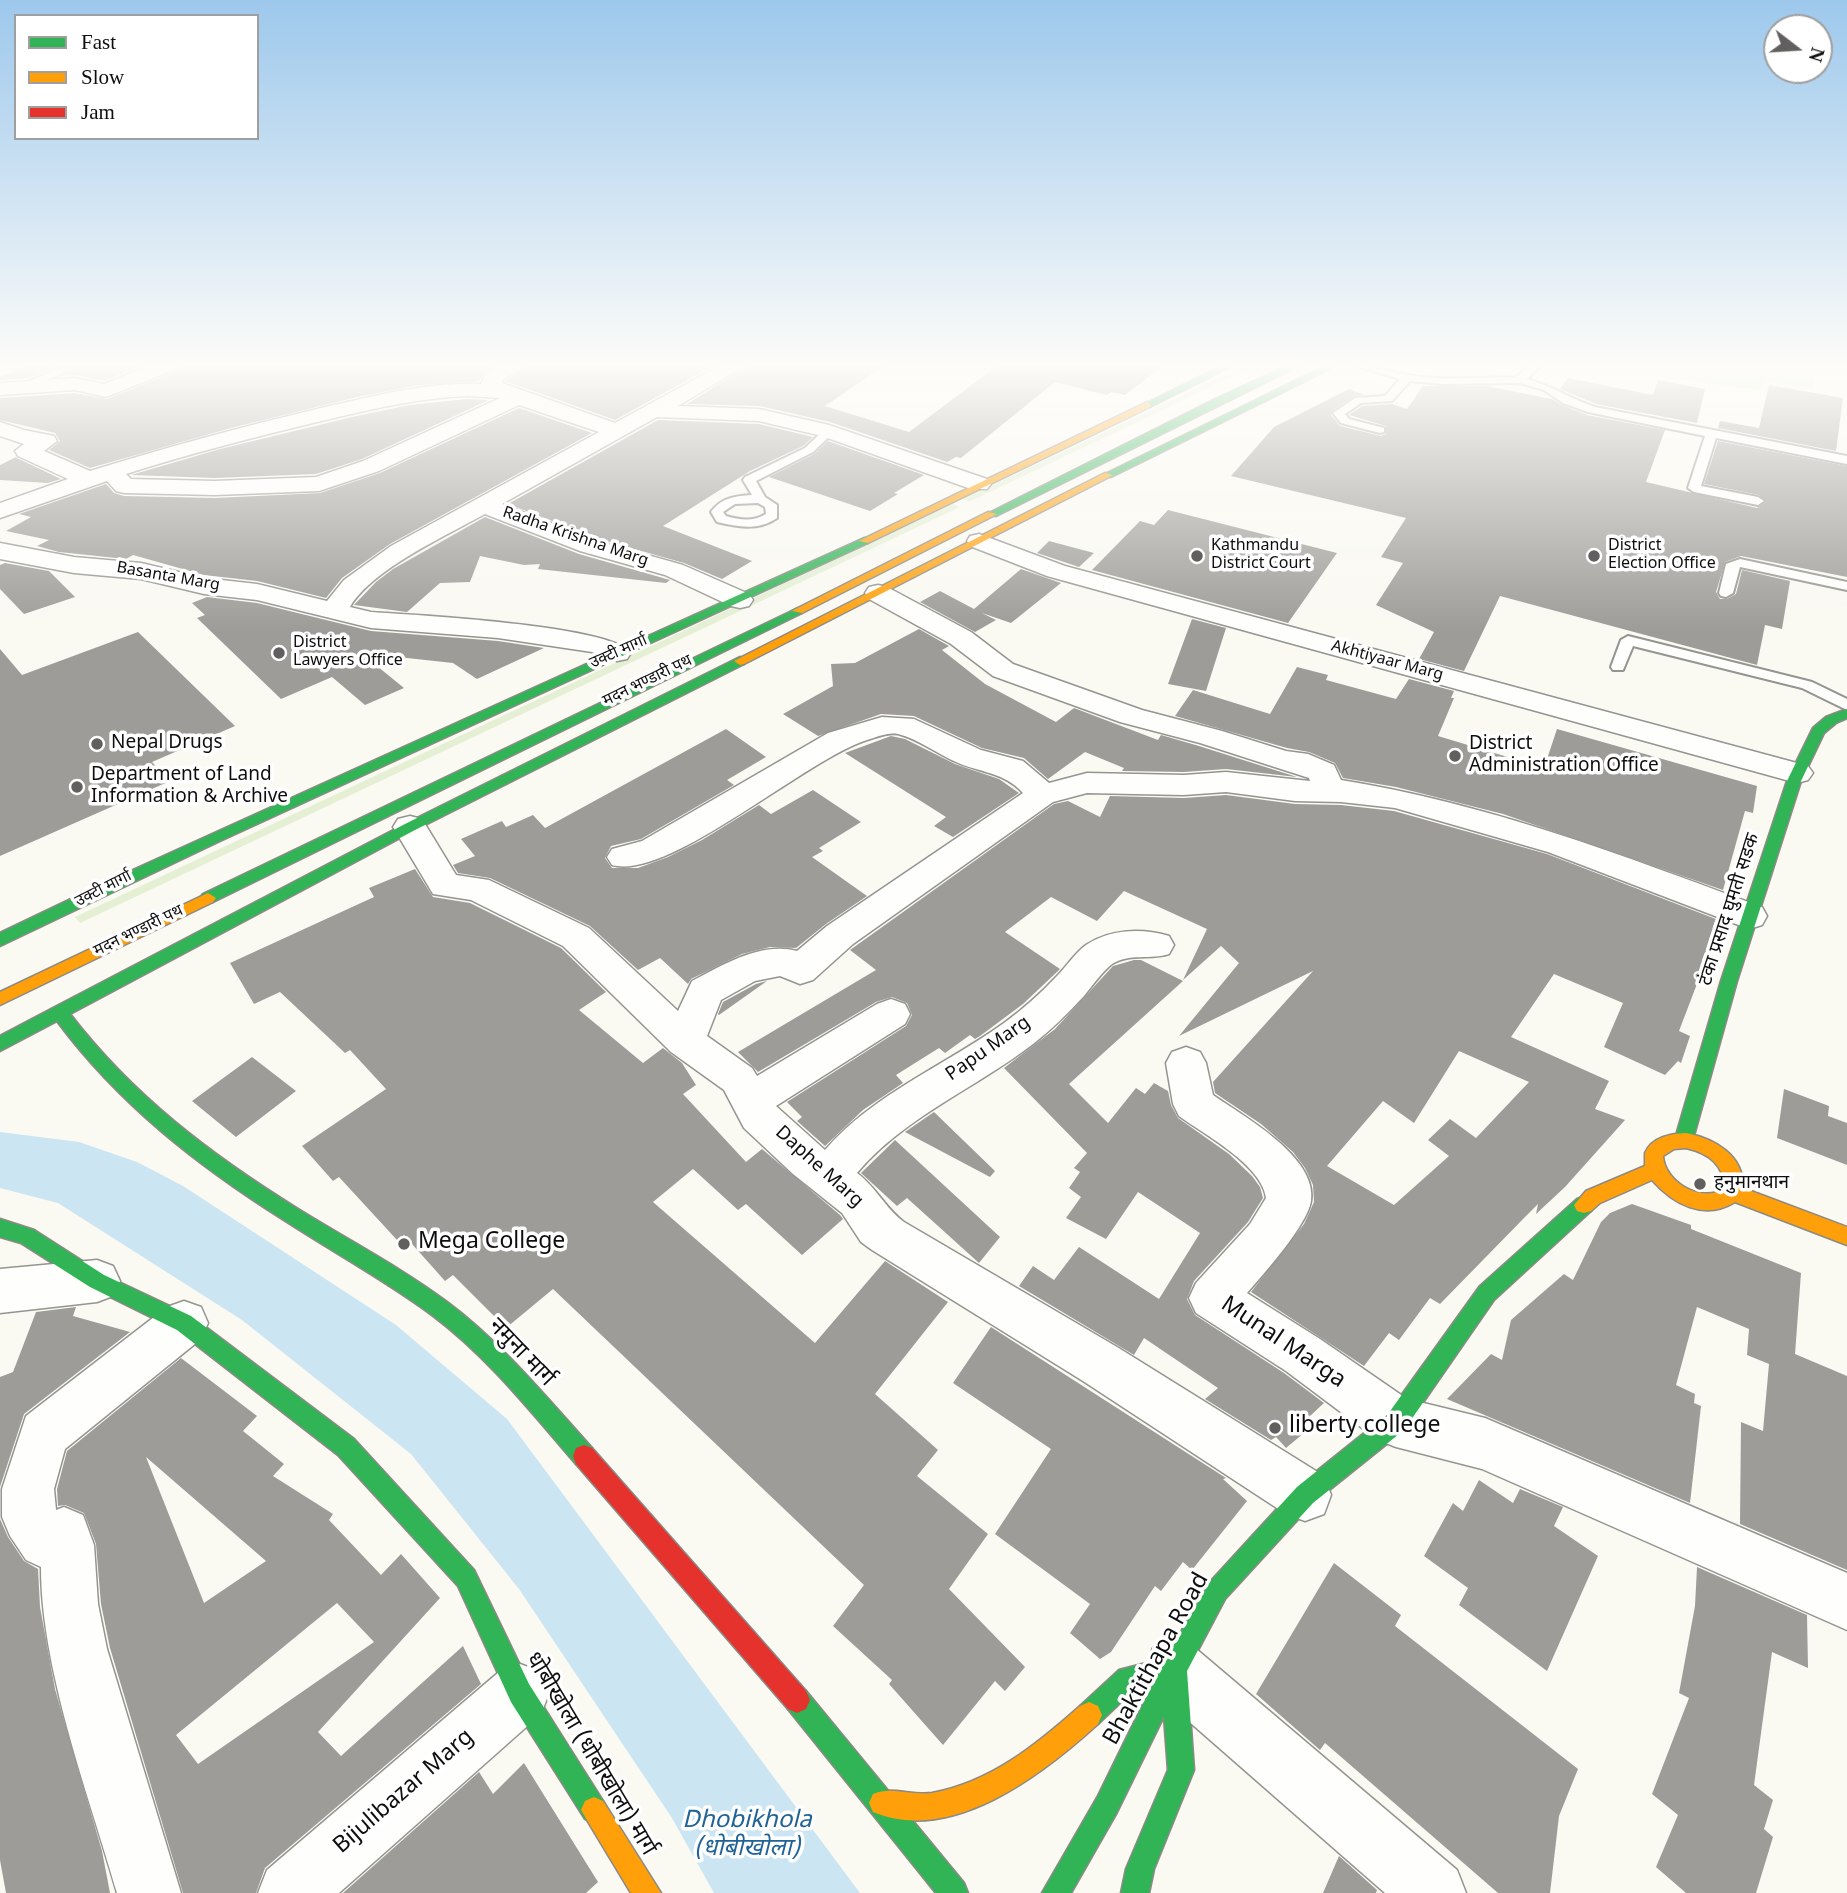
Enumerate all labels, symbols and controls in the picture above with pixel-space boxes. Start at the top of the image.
legend [14,14,259,140]
north arrow [1763,14,1833,84]
text: Fast [81,30,116,54]
text: N [1805,45,1829,64]
text: Slow [81,65,124,89]
text: Jam [81,100,115,124]
street label: Radha Krishna Marg [500,504,650,572]
place label: Kathmandu District Court [1211,537,1311,575]
place label: District Election Office [1608,537,1716,575]
marker: Kathmandu District Court [1189,548,1205,564]
marker: District Election Office [1586,548,1602,564]
street label: Basanta Marg [115,559,221,597]
street label: उक्टी मार्गा [587,632,651,674]
place label: District Lawyers Office [293,634,403,672]
street label: Akhtiyaar Marg [1329,638,1445,686]
marker: District Lawyers Office [271,645,287,661]
street label: मदन भण्डारी पथ [600,652,696,712]
place label: Nepal Drugs [111,733,223,755]
place label: District Administration Office [1469,734,1659,778]
marker: Nepal Drugs [89,736,105,752]
marker: District Administration Office [1447,748,1463,764]
place label: Department of Land Information & Archive [91,765,288,809]
marker: Department of Land Information & Archive [69,779,85,795]
street label: टंका प्रसाद घुमती सडक [1696,831,1766,989]
street label: उक्टी मार्गा [73,868,135,912]
street label: मदन भण्डारी पथ [91,902,187,962]
street label: Papu Marg [942,1013,1036,1087]
street label: Daphe Marg [769,1122,867,1214]
place label: हनुमानथान [1714,1173,1789,1195]
marker: हनुमानथान [1692,1176,1708,1192]
place label: Mega College [418,1230,565,1258]
marker: Mega College [396,1236,412,1252]
street label: Munal Marga [1215,1292,1349,1396]
street label: नमुना मार्ग [481,1314,559,1394]
place label: liberty college [1289,1414,1440,1442]
marker: liberty college [1267,1420,1283,1436]
street label: Bhaktithapa Road [1099,1569,1217,1751]
street label: धोबीखोला (धोबीखोला) मार्ग [517,1648,661,1862]
street label: Bijulibazar Marg [329,1725,481,1861]
water label: Dhobikhola (धोबीखोला) [682,1809,812,1865]

